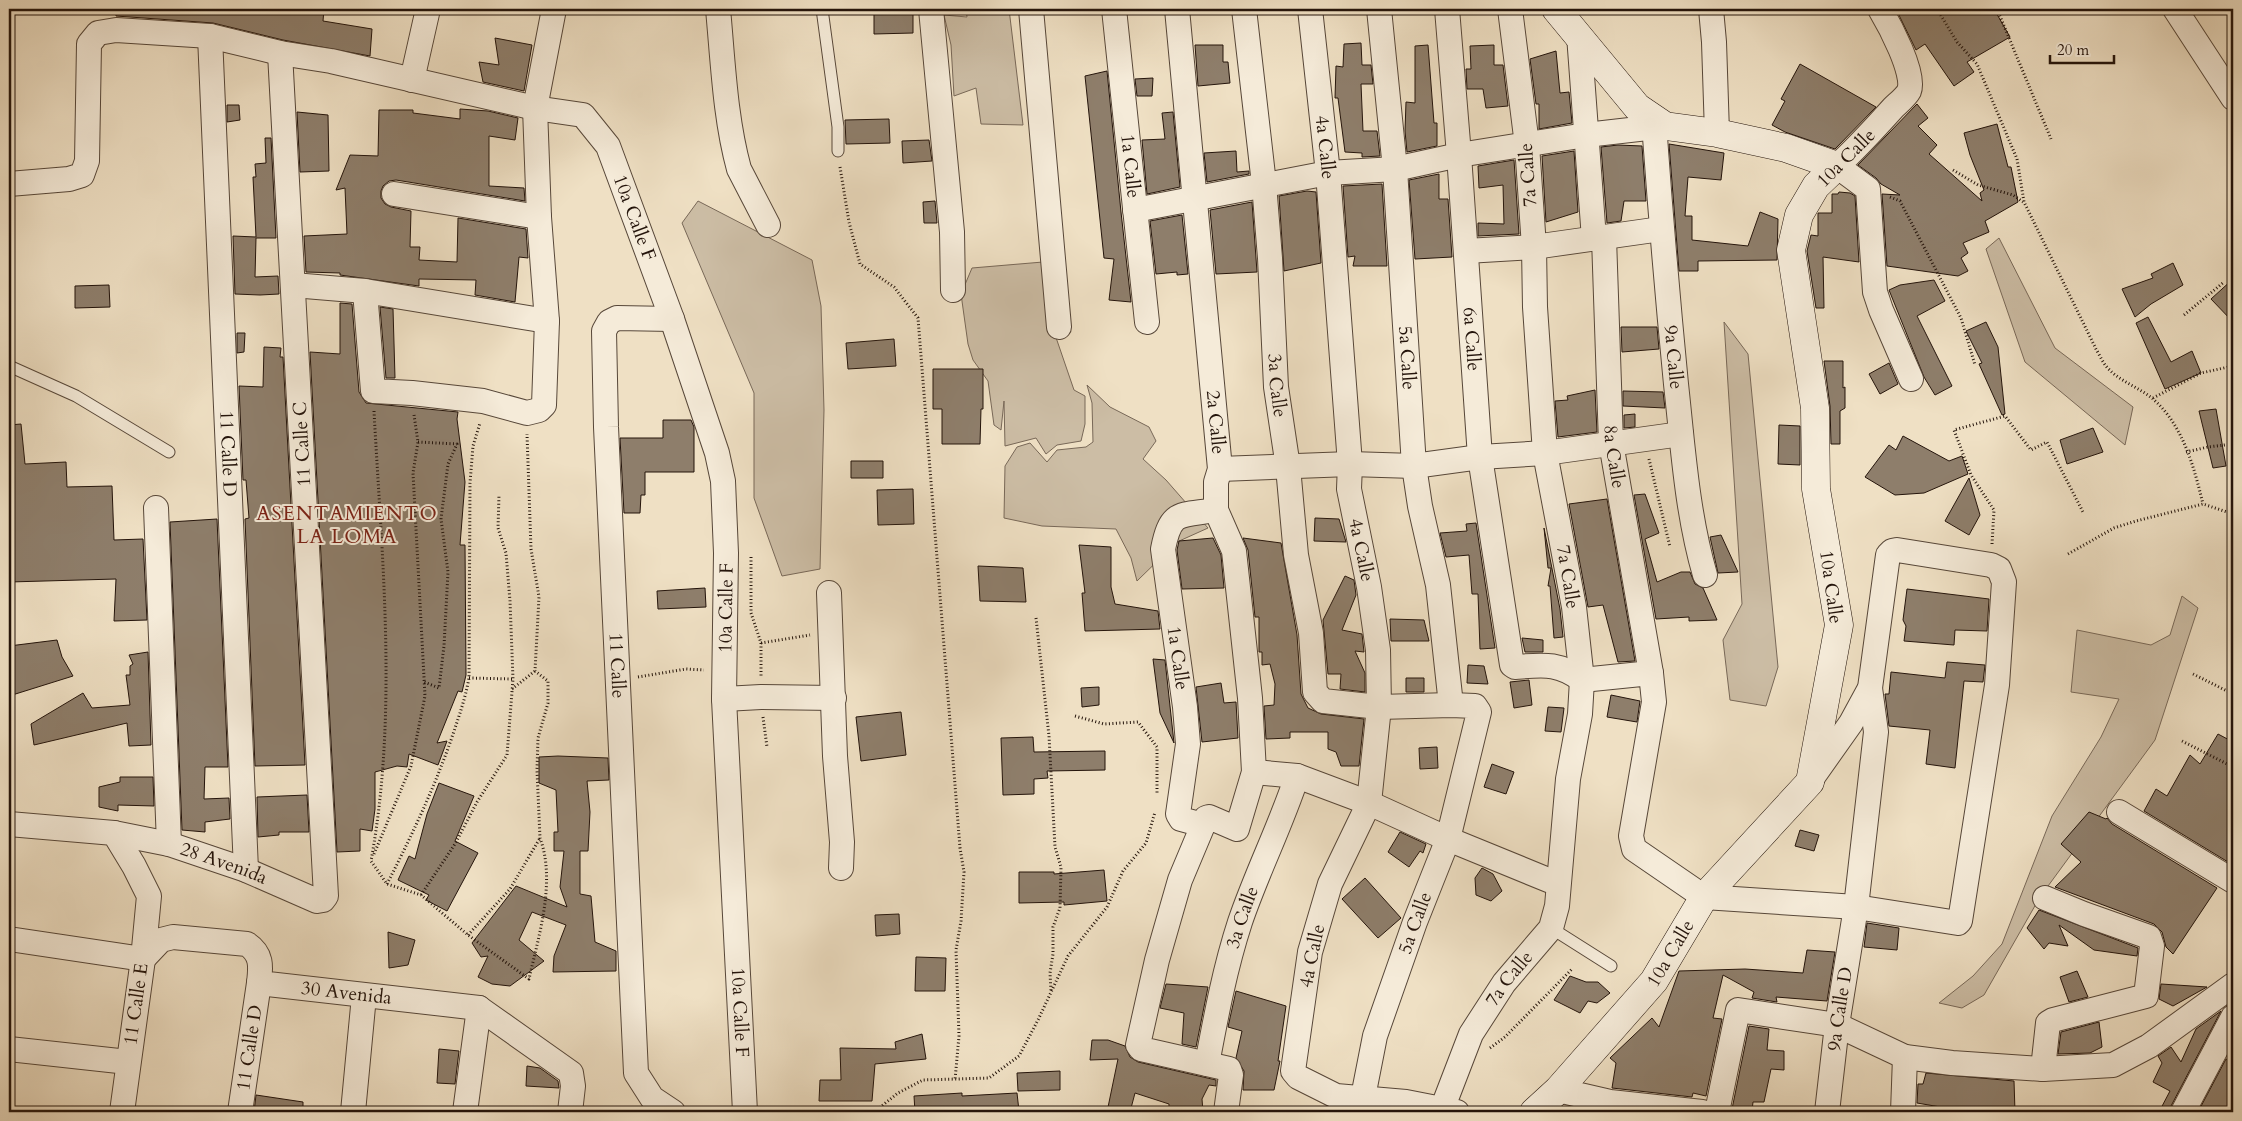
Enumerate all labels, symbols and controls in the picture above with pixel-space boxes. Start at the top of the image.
scale bar [2050,32,2113,64]
text: 20 m [2057,40,2089,60]
street label: 4a Calle [1309,114,1341,180]
street label: 10a Calle [1811,123,1881,193]
street label: 1a Calle [1114,133,1147,199]
street label: 7a Calle [1513,142,1543,208]
street label: 10a Calle F [607,171,662,264]
street label: 6a Calle [1457,306,1487,372]
street label: 9a Calle [1658,324,1689,391]
street label: 5a Calle [1392,325,1422,391]
street label: 3a Calle [1261,353,1293,419]
street label: 2a Calle [1200,389,1232,455]
street label: 11 Calle C [287,401,317,487]
street label: 11 Calle D [213,410,243,497]
street label: 8a Calle [1597,424,1632,490]
district label: ASENTAMIENTO LA LOMA [256,500,438,550]
street label: 4a Calle [1342,516,1381,584]
street label: 7a Calle [1550,543,1586,611]
street label: 10a Calle [1813,549,1849,625]
street label: 10a Calle F [712,563,740,653]
street label: 1a Calle [1161,624,1195,692]
street label: 11 Calle [603,632,632,699]
street label: 28 Avenida [177,836,271,891]
street label: 3a Calle [1220,882,1265,951]
street label: 5a Calle [1392,888,1438,958]
street label: 10a Calle [1640,915,1701,992]
street label: 4a Calle [1293,922,1331,990]
street label: 7a Calle [1479,945,1539,1011]
street label: 11 Calle E [117,961,155,1047]
street label: 9a Calle D [1821,965,1859,1052]
street label: 10a Calle F [725,967,755,1058]
street label: 30 Avenida [300,975,393,1011]
street label: 11 Calle D [230,1003,269,1092]

